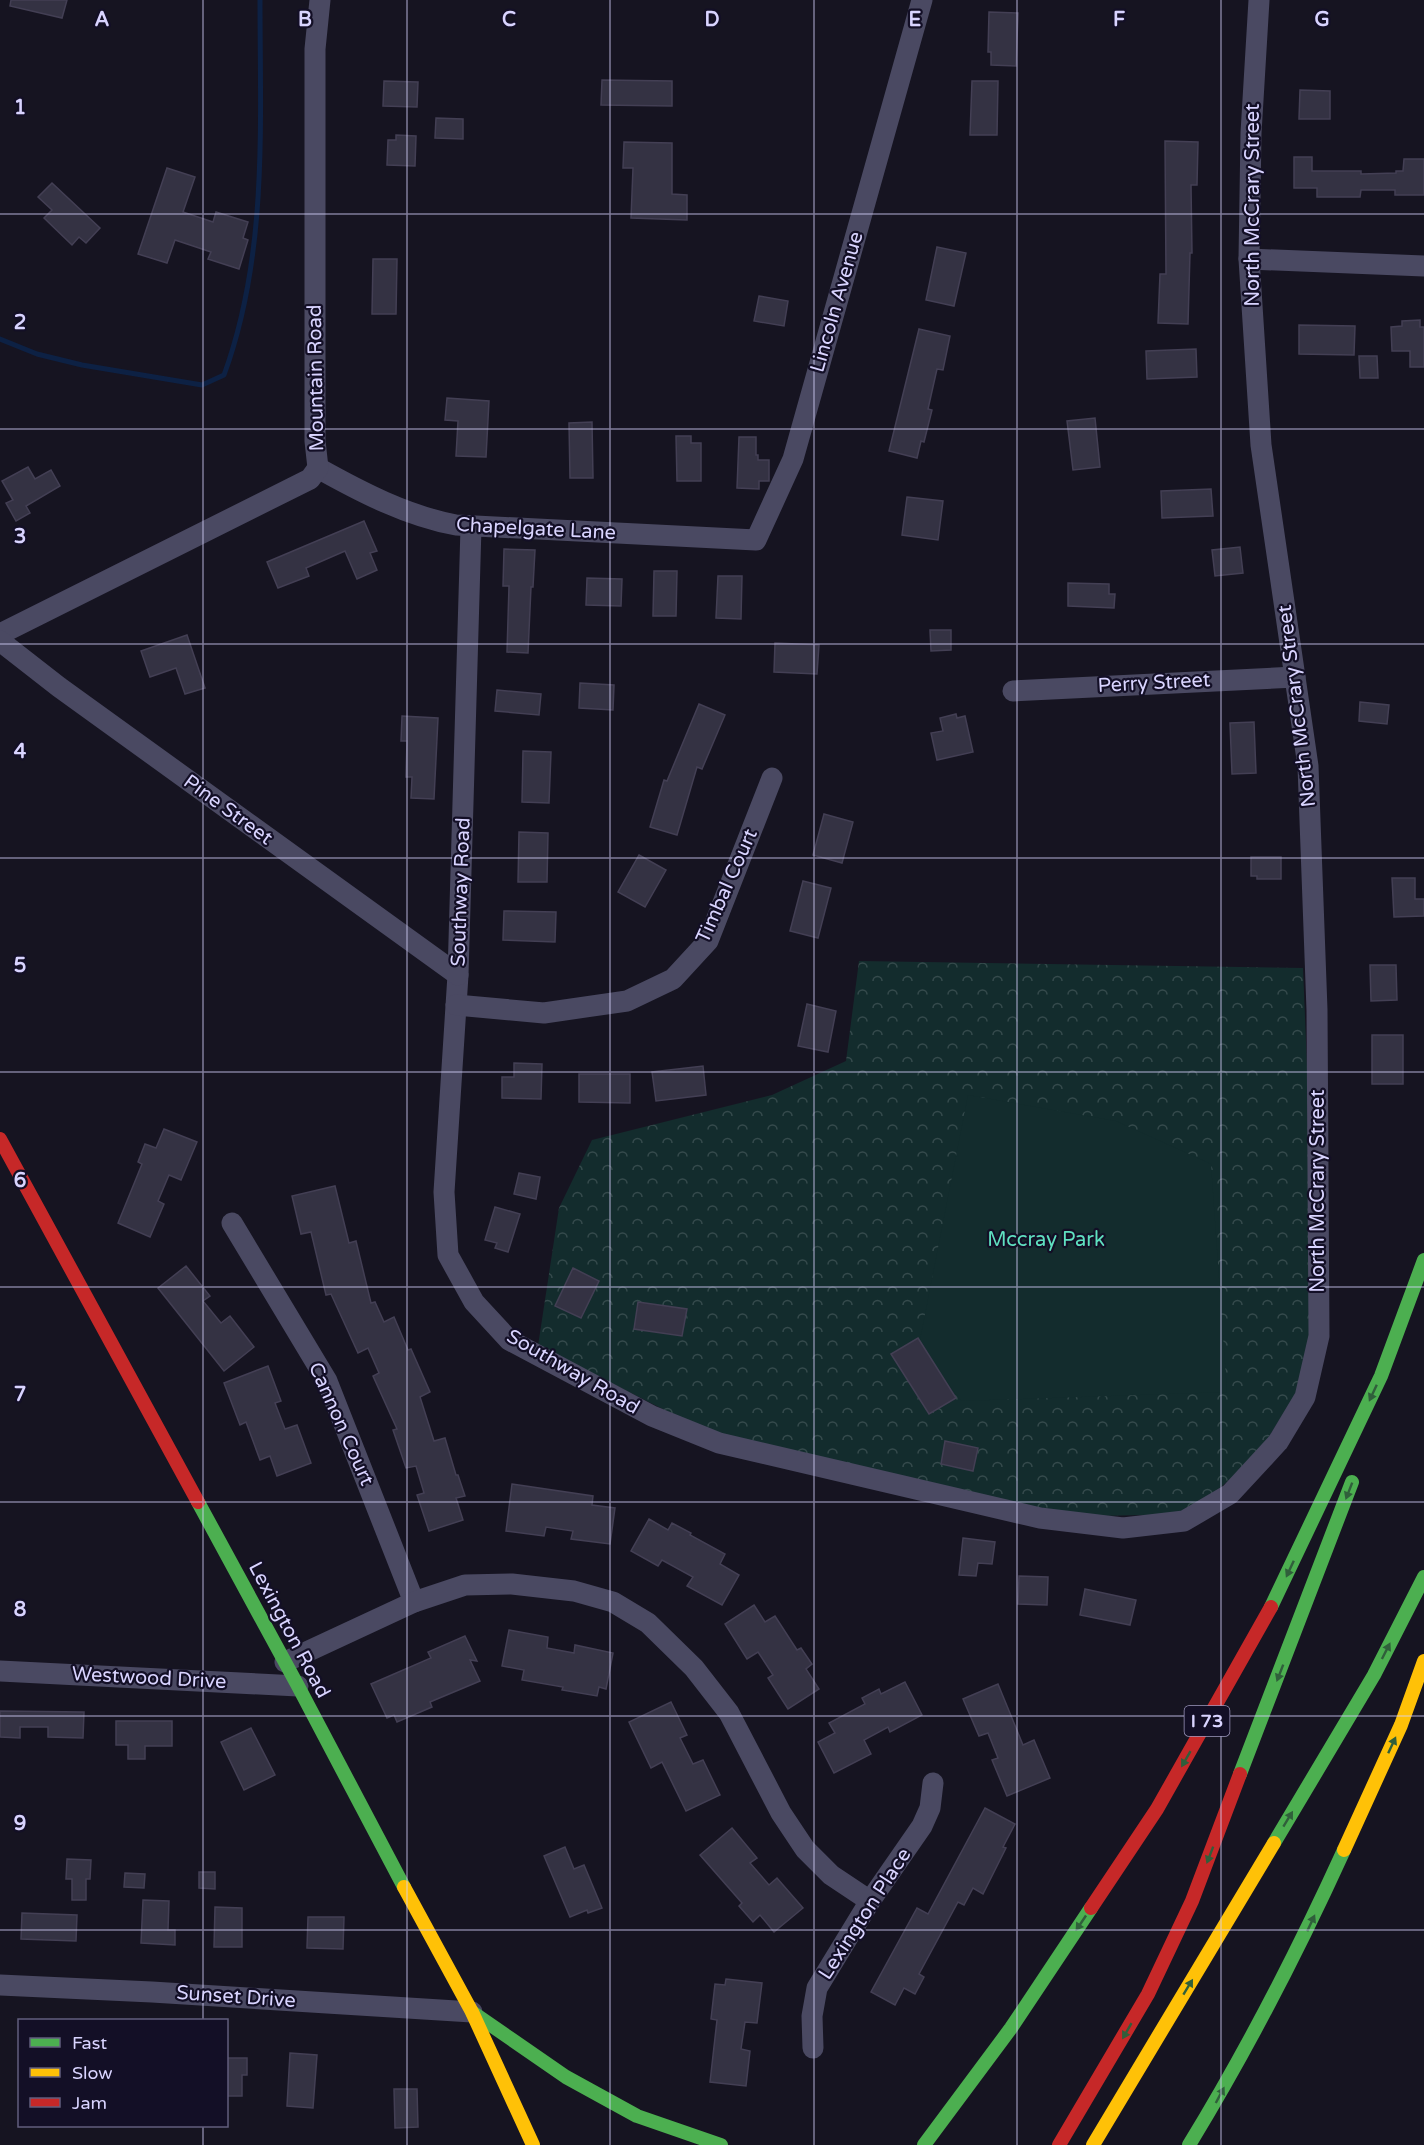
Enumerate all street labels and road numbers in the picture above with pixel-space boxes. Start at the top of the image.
street label: North McCrary Street [1241,103,1265,307]
street label: Lincoln Avenue [805,229,869,375]
street label: Mountain Road [303,304,329,452]
street label: Chapelgate Lane [455,513,617,545]
street label: North McCrary Street [1273,603,1321,808]
street label: Perry Street [1097,668,1211,698]
street label: Pine Street [179,770,277,851]
street label: Southway Road [446,817,476,967]
street label: Timbal Court [691,825,763,947]
street label: North McCrary Street [1306,1089,1330,1293]
street label: Southway Road [502,1324,644,1420]
street label: Cannon Court [303,1359,379,1490]
street label: Lexington Road [243,1558,335,1702]
street label: Westwood Drive [71,1662,227,1694]
road number: I 73 [1184,1706,1230,1736]
street label: Lexington Place [814,1844,916,1984]
street label: Sunset Drive [176,1981,296,2013]

